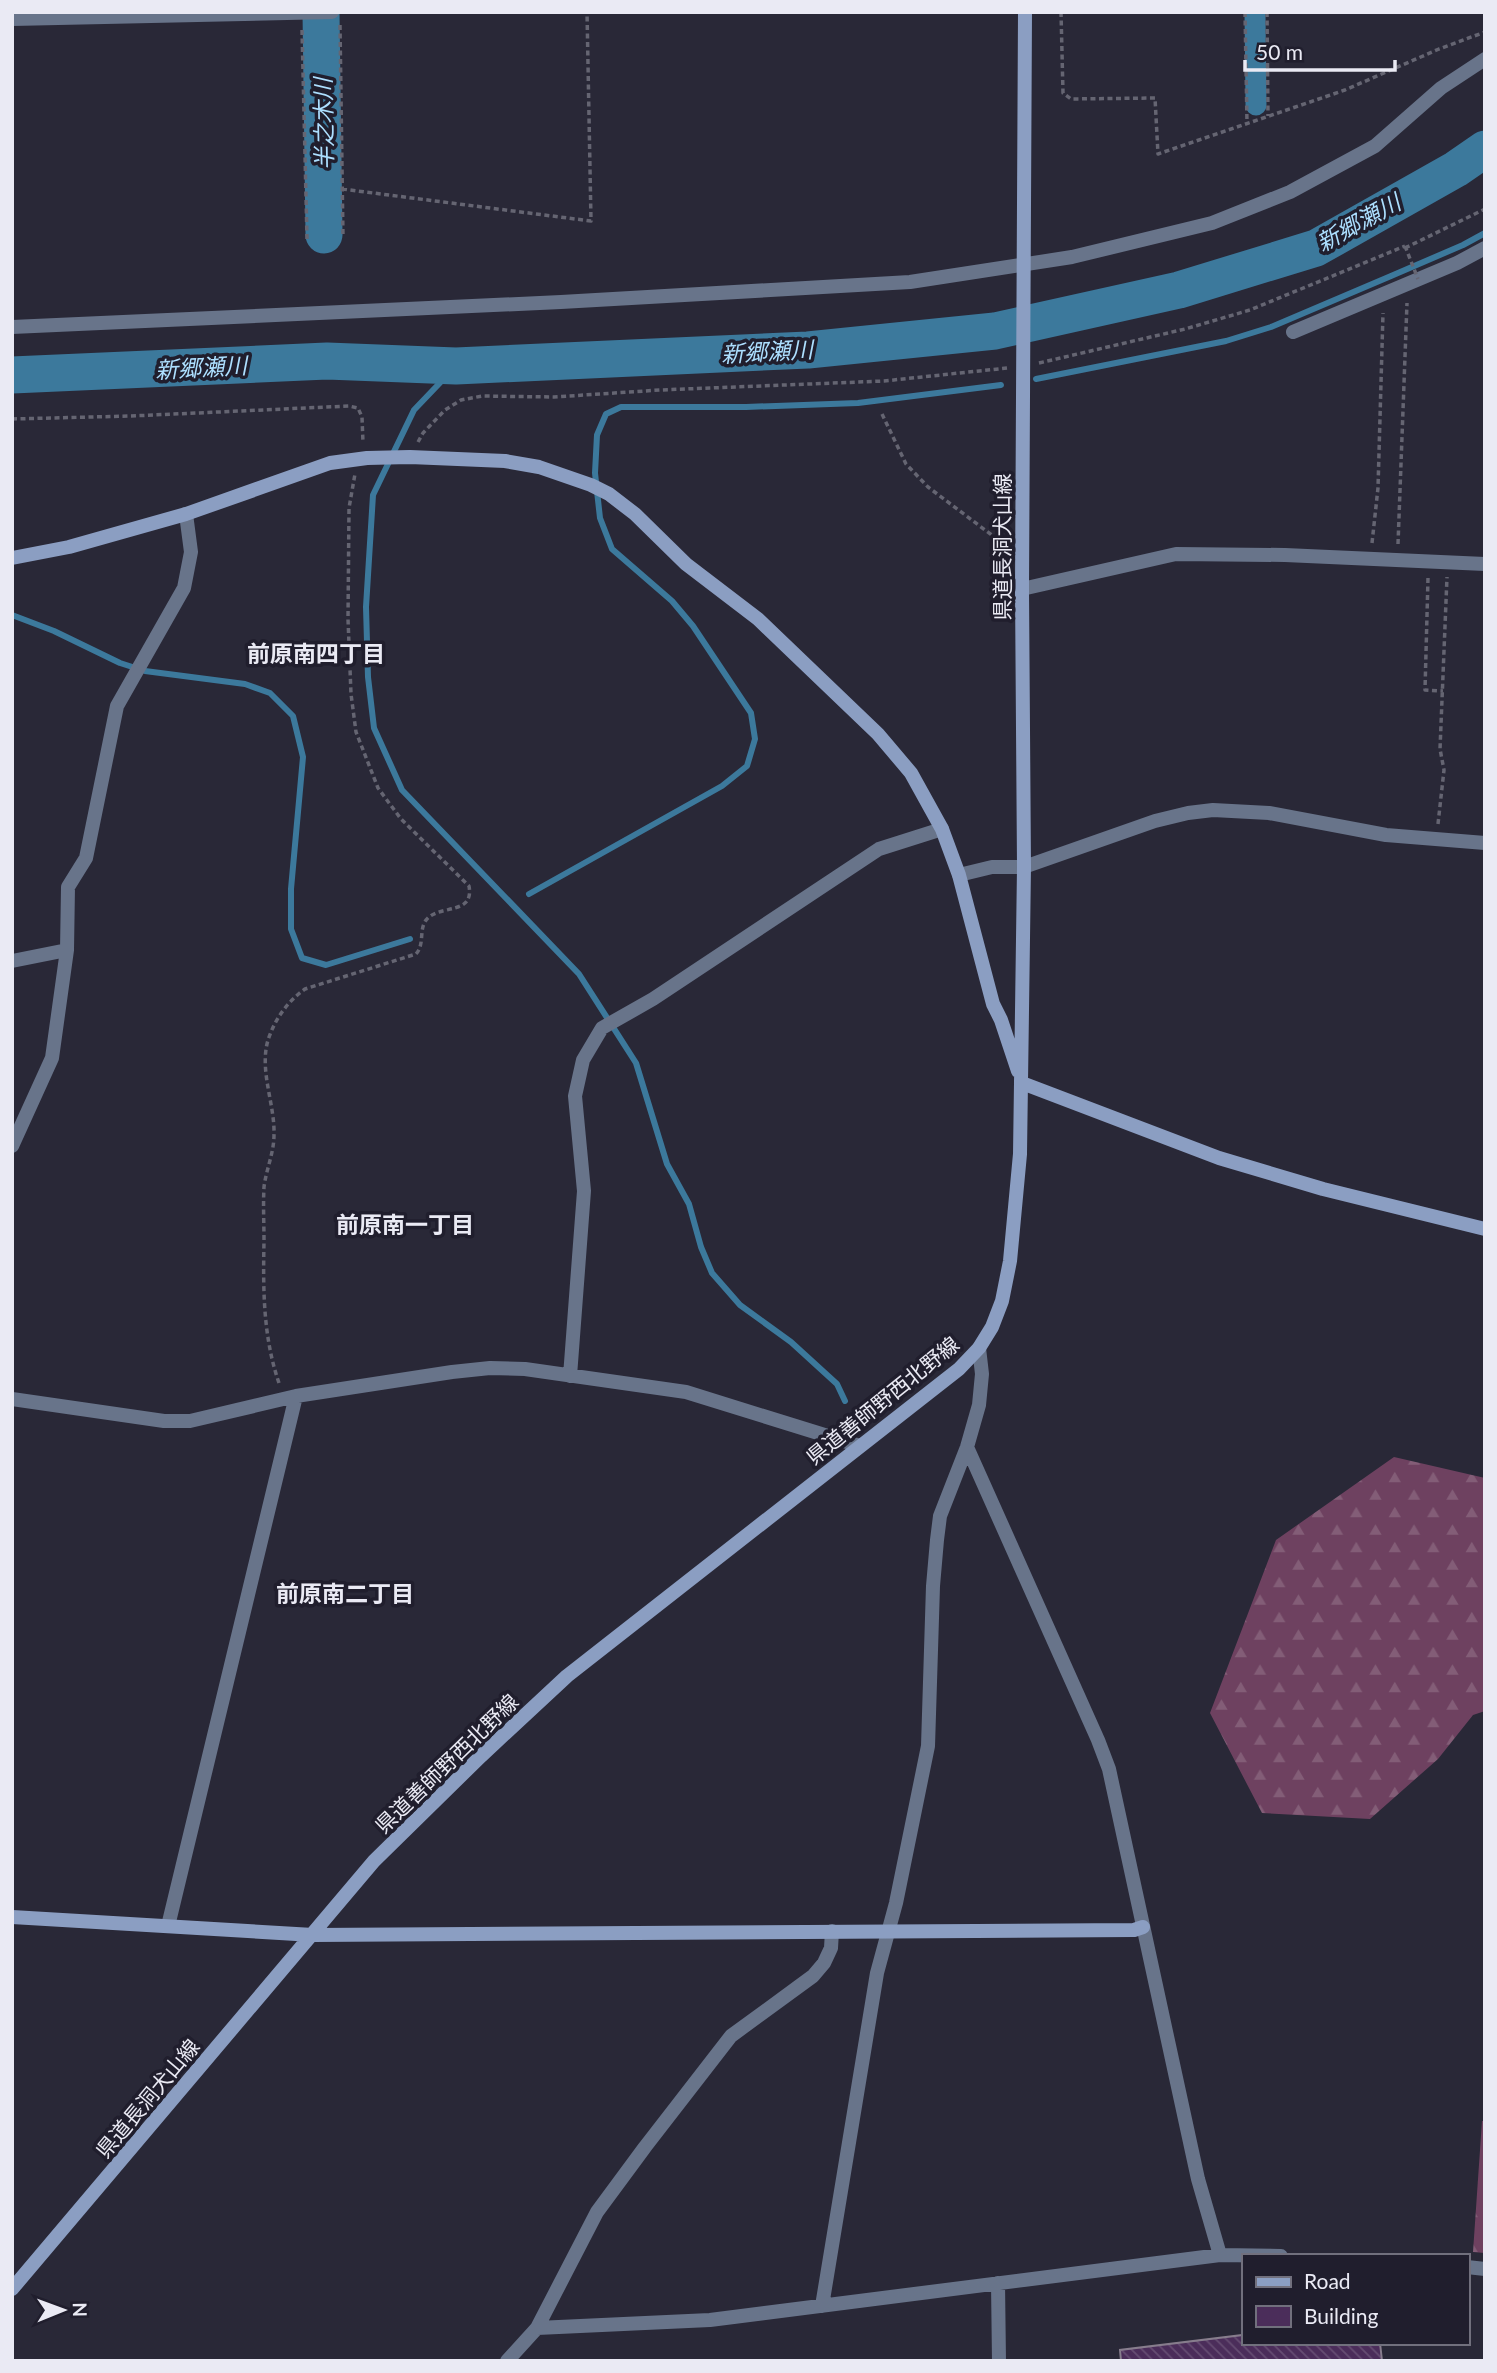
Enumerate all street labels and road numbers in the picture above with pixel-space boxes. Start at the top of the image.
street label: 県道長洞犬山線 [989,474,1014,621]
street label: 県道善師野西北野線 [801,1331,963,1469]
street label: 県道善師野西北野線 [369,1688,523,1838]
street label: 県道長洞犬山線 [90,2034,204,2162]

